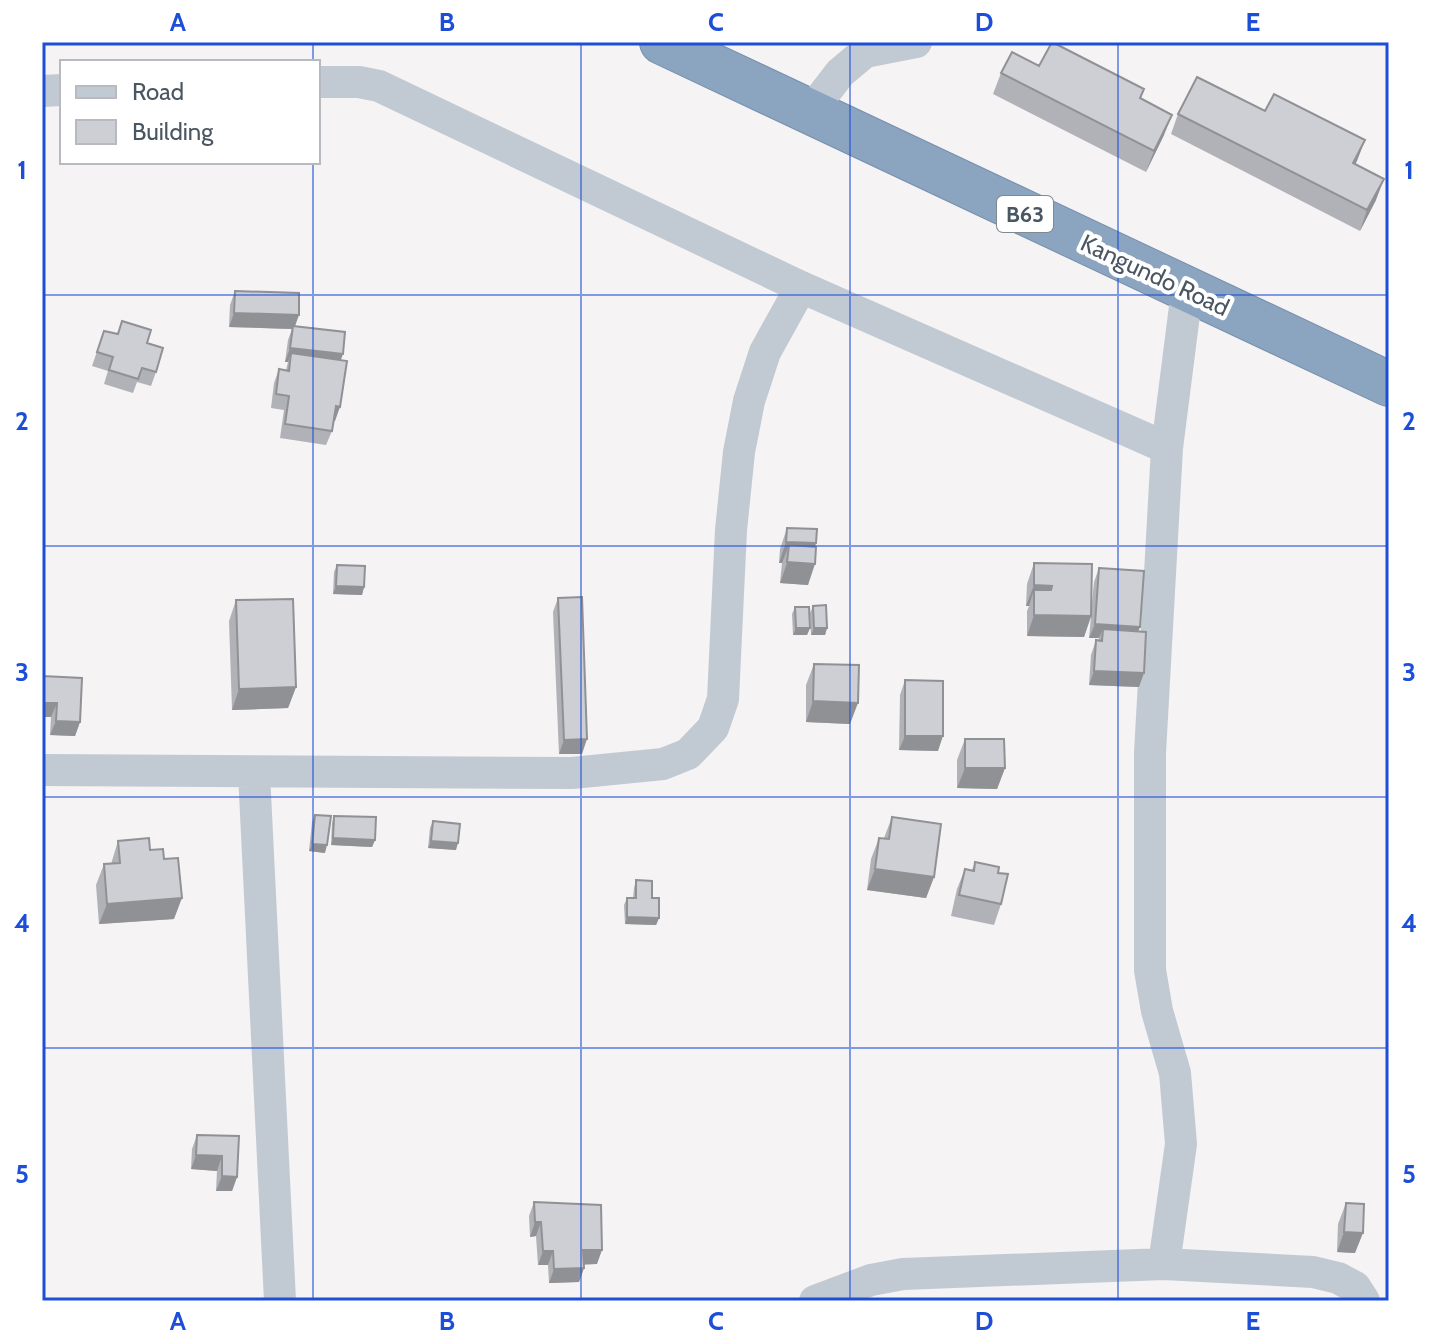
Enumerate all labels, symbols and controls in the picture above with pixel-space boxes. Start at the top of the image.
text: A [170,6,187,38]
text: B [439,6,455,38]
text: C [708,6,724,38]
text: D [975,6,993,38]
text: E [1246,6,1260,38]
legend [60,60,320,164]
text: Road [132,77,184,106]
text: Building [132,117,214,146]
text: 1 [17,154,27,186]
text: 1 [1404,154,1414,186]
road number: B63 [997,196,1053,232]
street label: Kangundo Road [1076,228,1234,322]
text: 2 [15,405,29,437]
text: 2 [1402,405,1416,437]
text: 3 [15,656,29,688]
text: 3 [1402,656,1416,688]
text: 4 [14,907,30,939]
text: 4 [1401,907,1417,939]
text: 5 [15,1158,29,1190]
text: 5 [1402,1158,1416,1190]
text: A [170,1305,187,1337]
text: B [439,1305,455,1337]
text: C [708,1305,724,1337]
text: D [975,1305,993,1337]
text: E [1246,1305,1260,1337]

